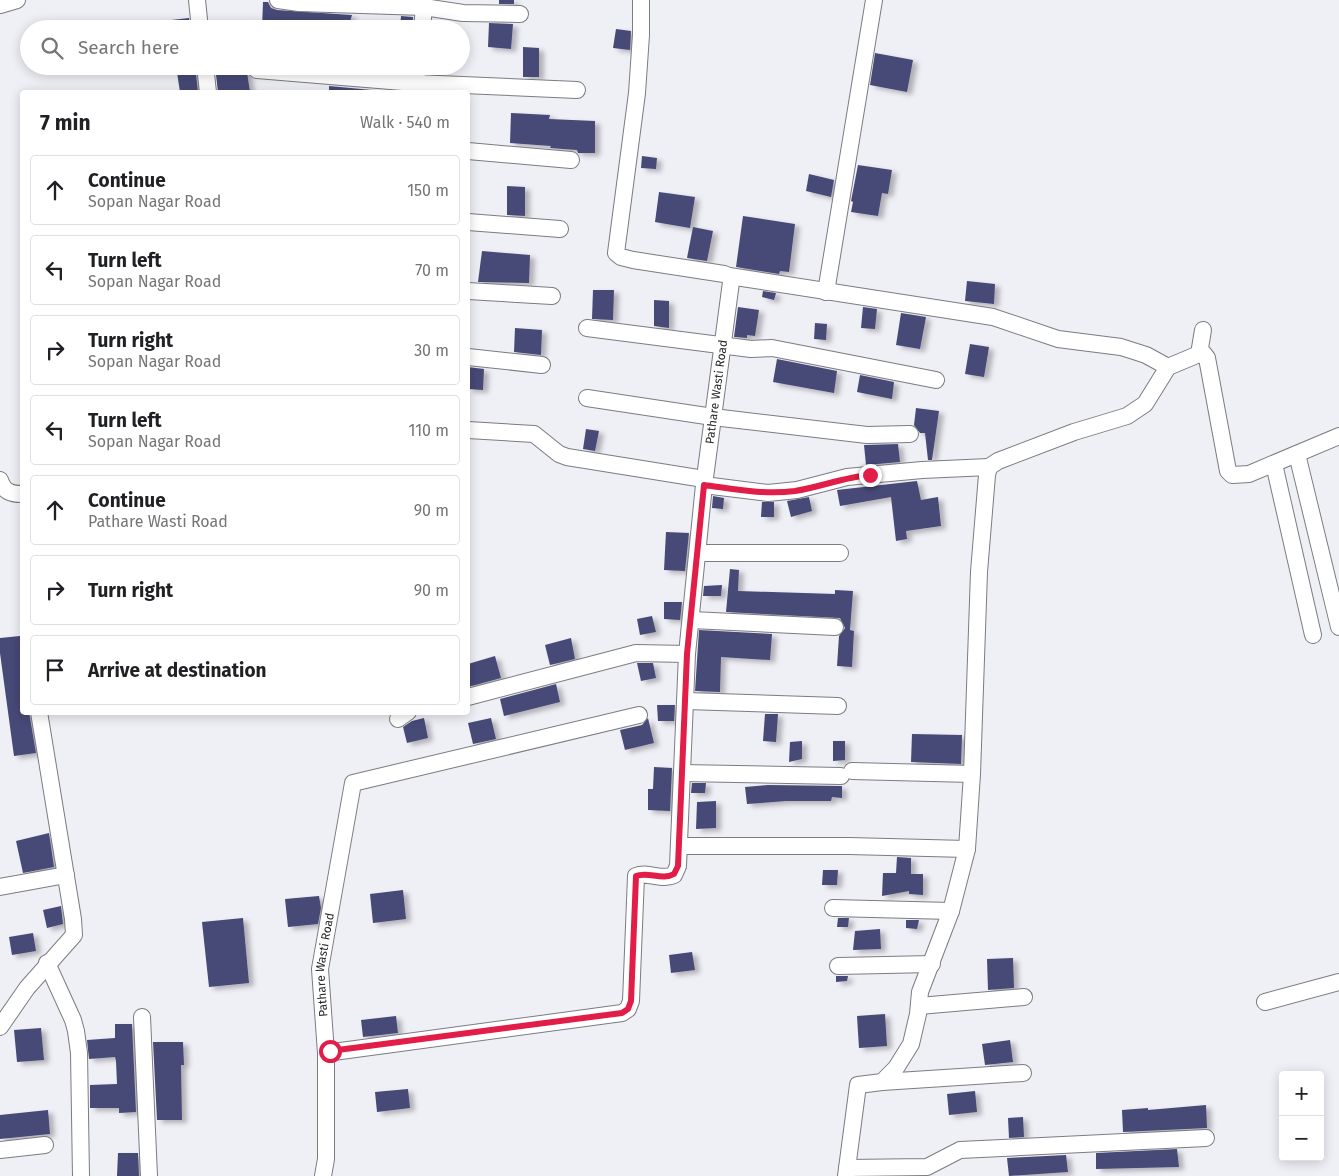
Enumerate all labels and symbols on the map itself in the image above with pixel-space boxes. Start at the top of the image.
street label: Pathare Wasti Road [703,339,730,445]
route end [859,464,882,487]
street label: Pathare Wasti Road [313,912,337,1017]
route start [319,1040,342,1063]

